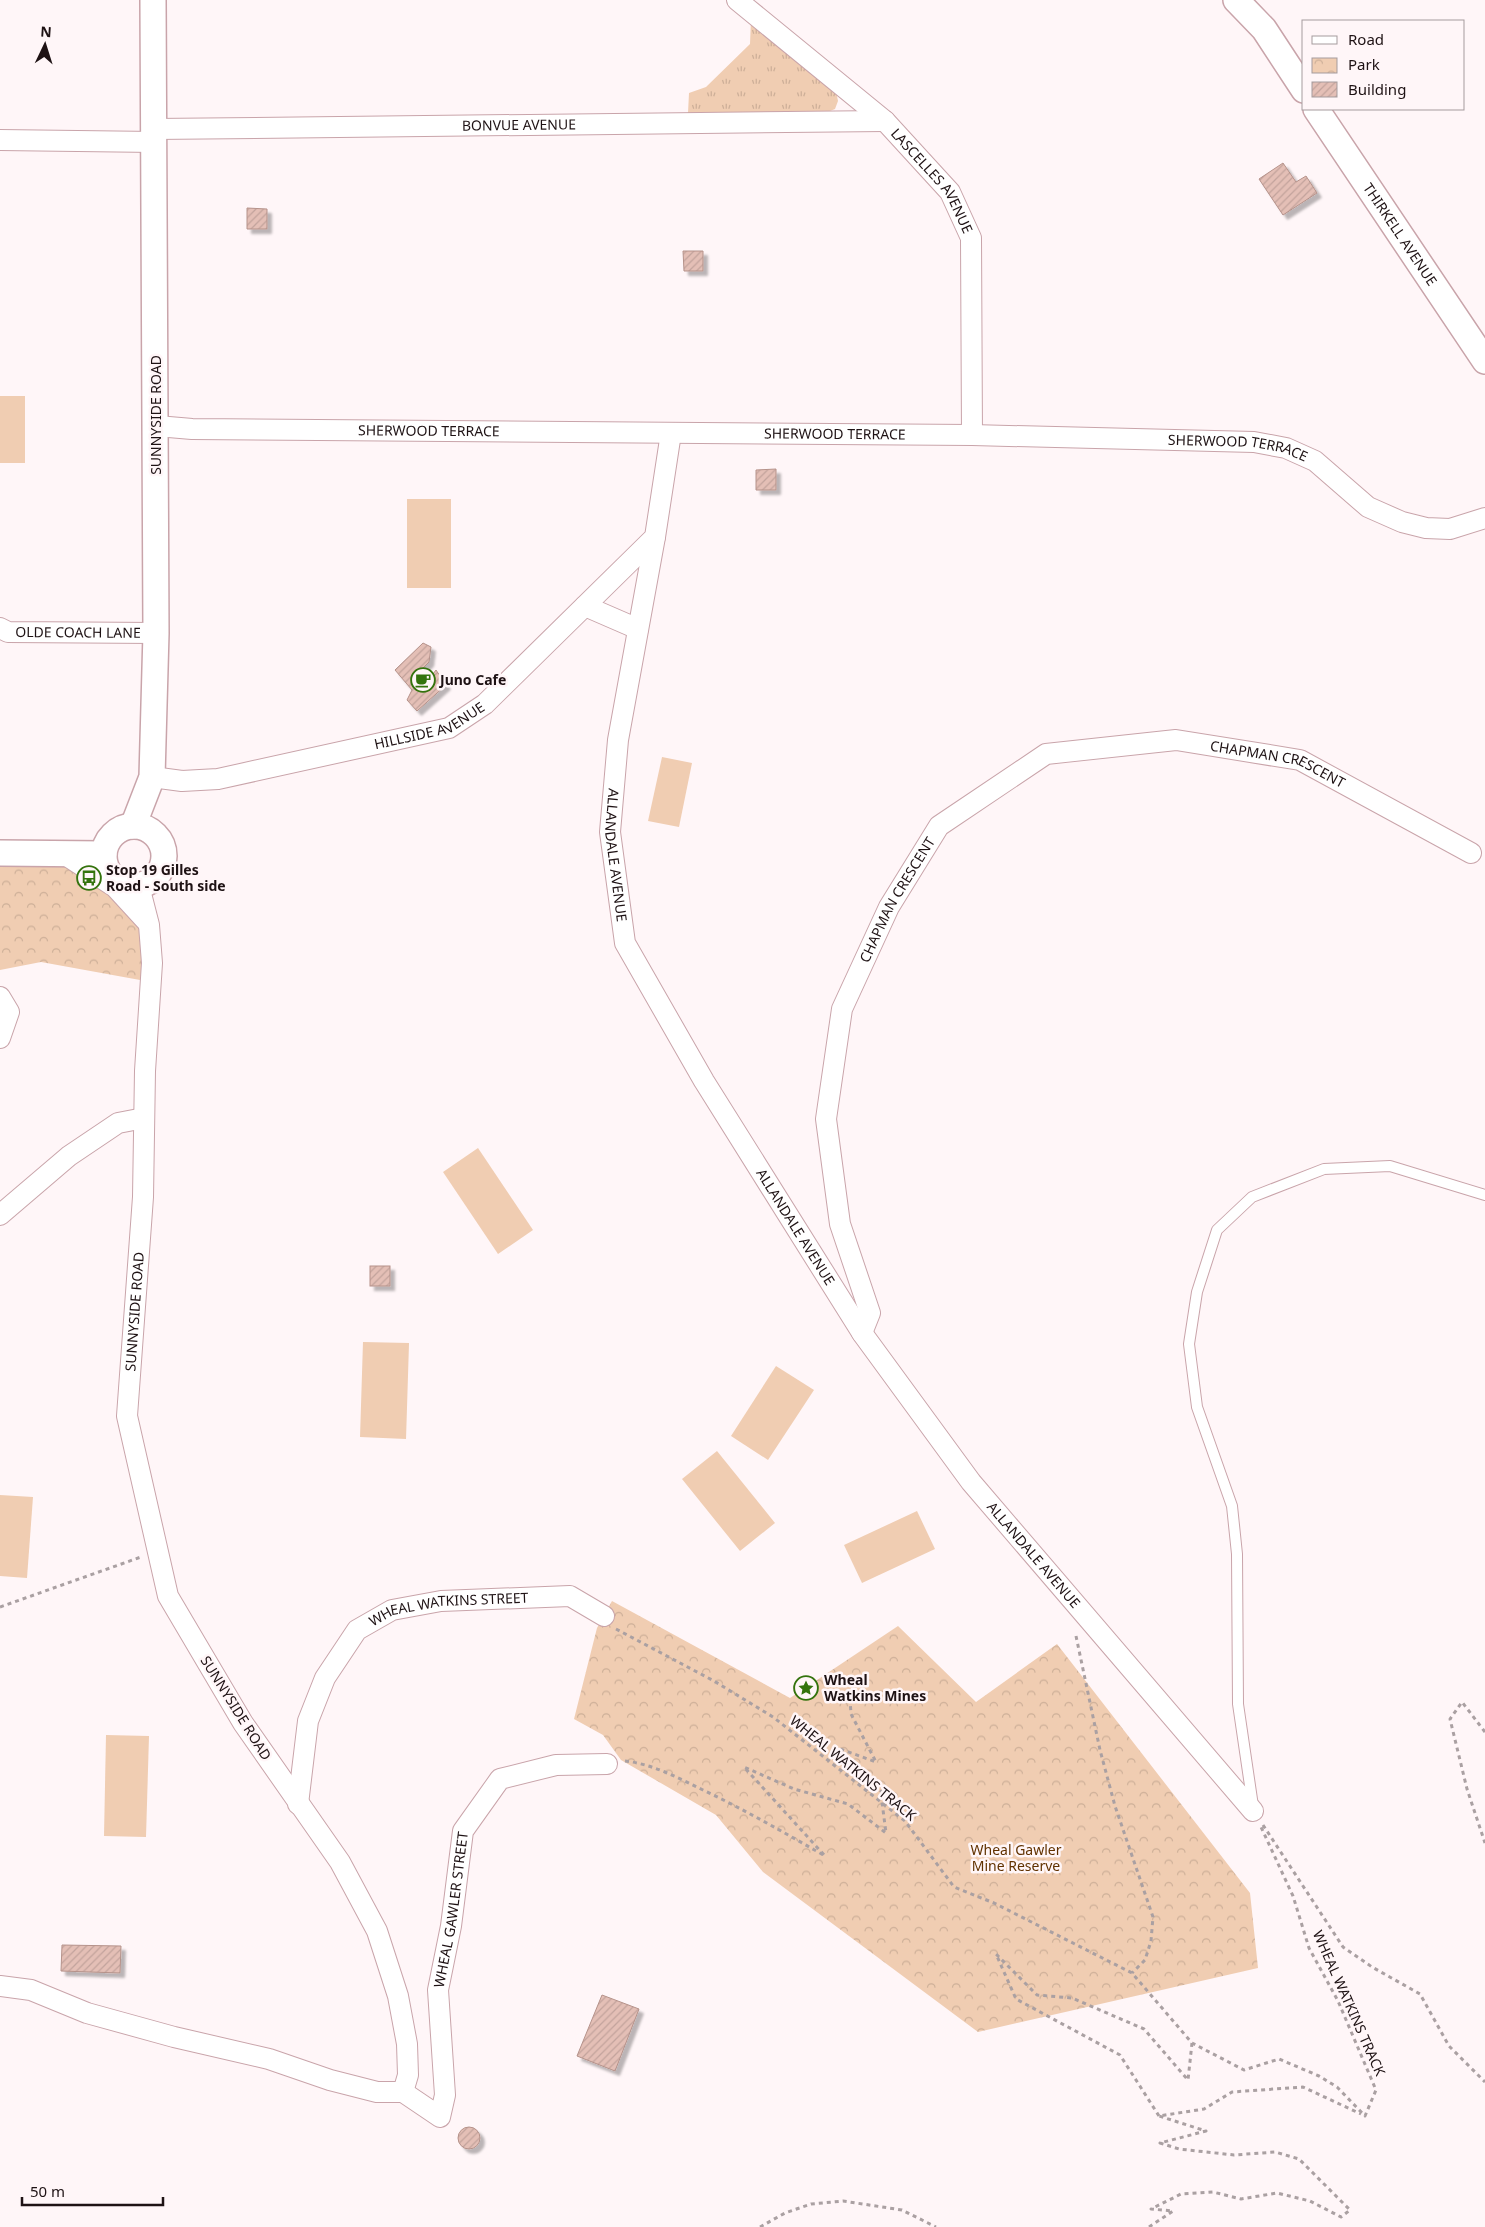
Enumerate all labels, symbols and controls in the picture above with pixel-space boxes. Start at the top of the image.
north arrow [20,20,70,70]
legend [1302,20,1465,110]
text: N [40,22,52,41]
text: Road [1348,29,1384,49]
text: Park [1348,54,1380,74]
text: Building [1348,79,1406,99]
street label: BONVUE AVENUE [462,114,576,135]
street label: LASCELLES AVENUE [887,124,978,236]
street label: THIRKELL AVENUE [1359,179,1442,289]
street label: SUNNYSIDE ROAD [146,355,165,475]
street label: SHERWOOD TERRACE [358,420,500,440]
street label: SHERWOOD TERRACE [764,423,906,443]
street label: SHERWOOD TERRACE [1168,430,1311,466]
street label: OLDE COACH LANE [15,622,141,642]
cafe icon: Juno Cafe [410,667,436,693]
place label: Juno Cafe [438,670,506,689]
street label: HILLSIDE AVENUE [372,697,488,753]
street label: CHAPMAN CRESCENT [1209,736,1349,792]
street label: ALLANDALE AVENUE [601,788,632,923]
street label: CHAPMAN CRESCENT [855,833,939,965]
place label: Stop 19 Gilles Road - South side [106,860,226,895]
bus stop icon: Stop 19 Gilles Road - South side [76,865,102,891]
street label: ALLANDALE AVENUE [752,1165,840,1289]
street label: SUNNYSIDE ROAD [120,1251,148,1372]
street label: ALLANDALE AVENUE [983,1498,1085,1612]
street label: WHEAL WATKINS STREET [365,1588,529,1630]
street label: SUNNYSIDE ROAD [197,1652,276,1764]
place label: Wheal Watkins Mines [824,1670,926,1705]
place icon: Wheal Watkins Mines [793,1675,819,1701]
street label: WHEAL WATKINS TRACK [786,1711,921,1825]
street label: WHEAL GAWLER STREET [429,1830,472,1989]
park label: Wheal Gawler Mine Reserve [970,1840,1062,1875]
street label: WHEAL WATKINS TRACK [1309,1927,1390,2079]
scale bar [22,2174,164,2206]
text: 50 m [30,2181,65,2201]

